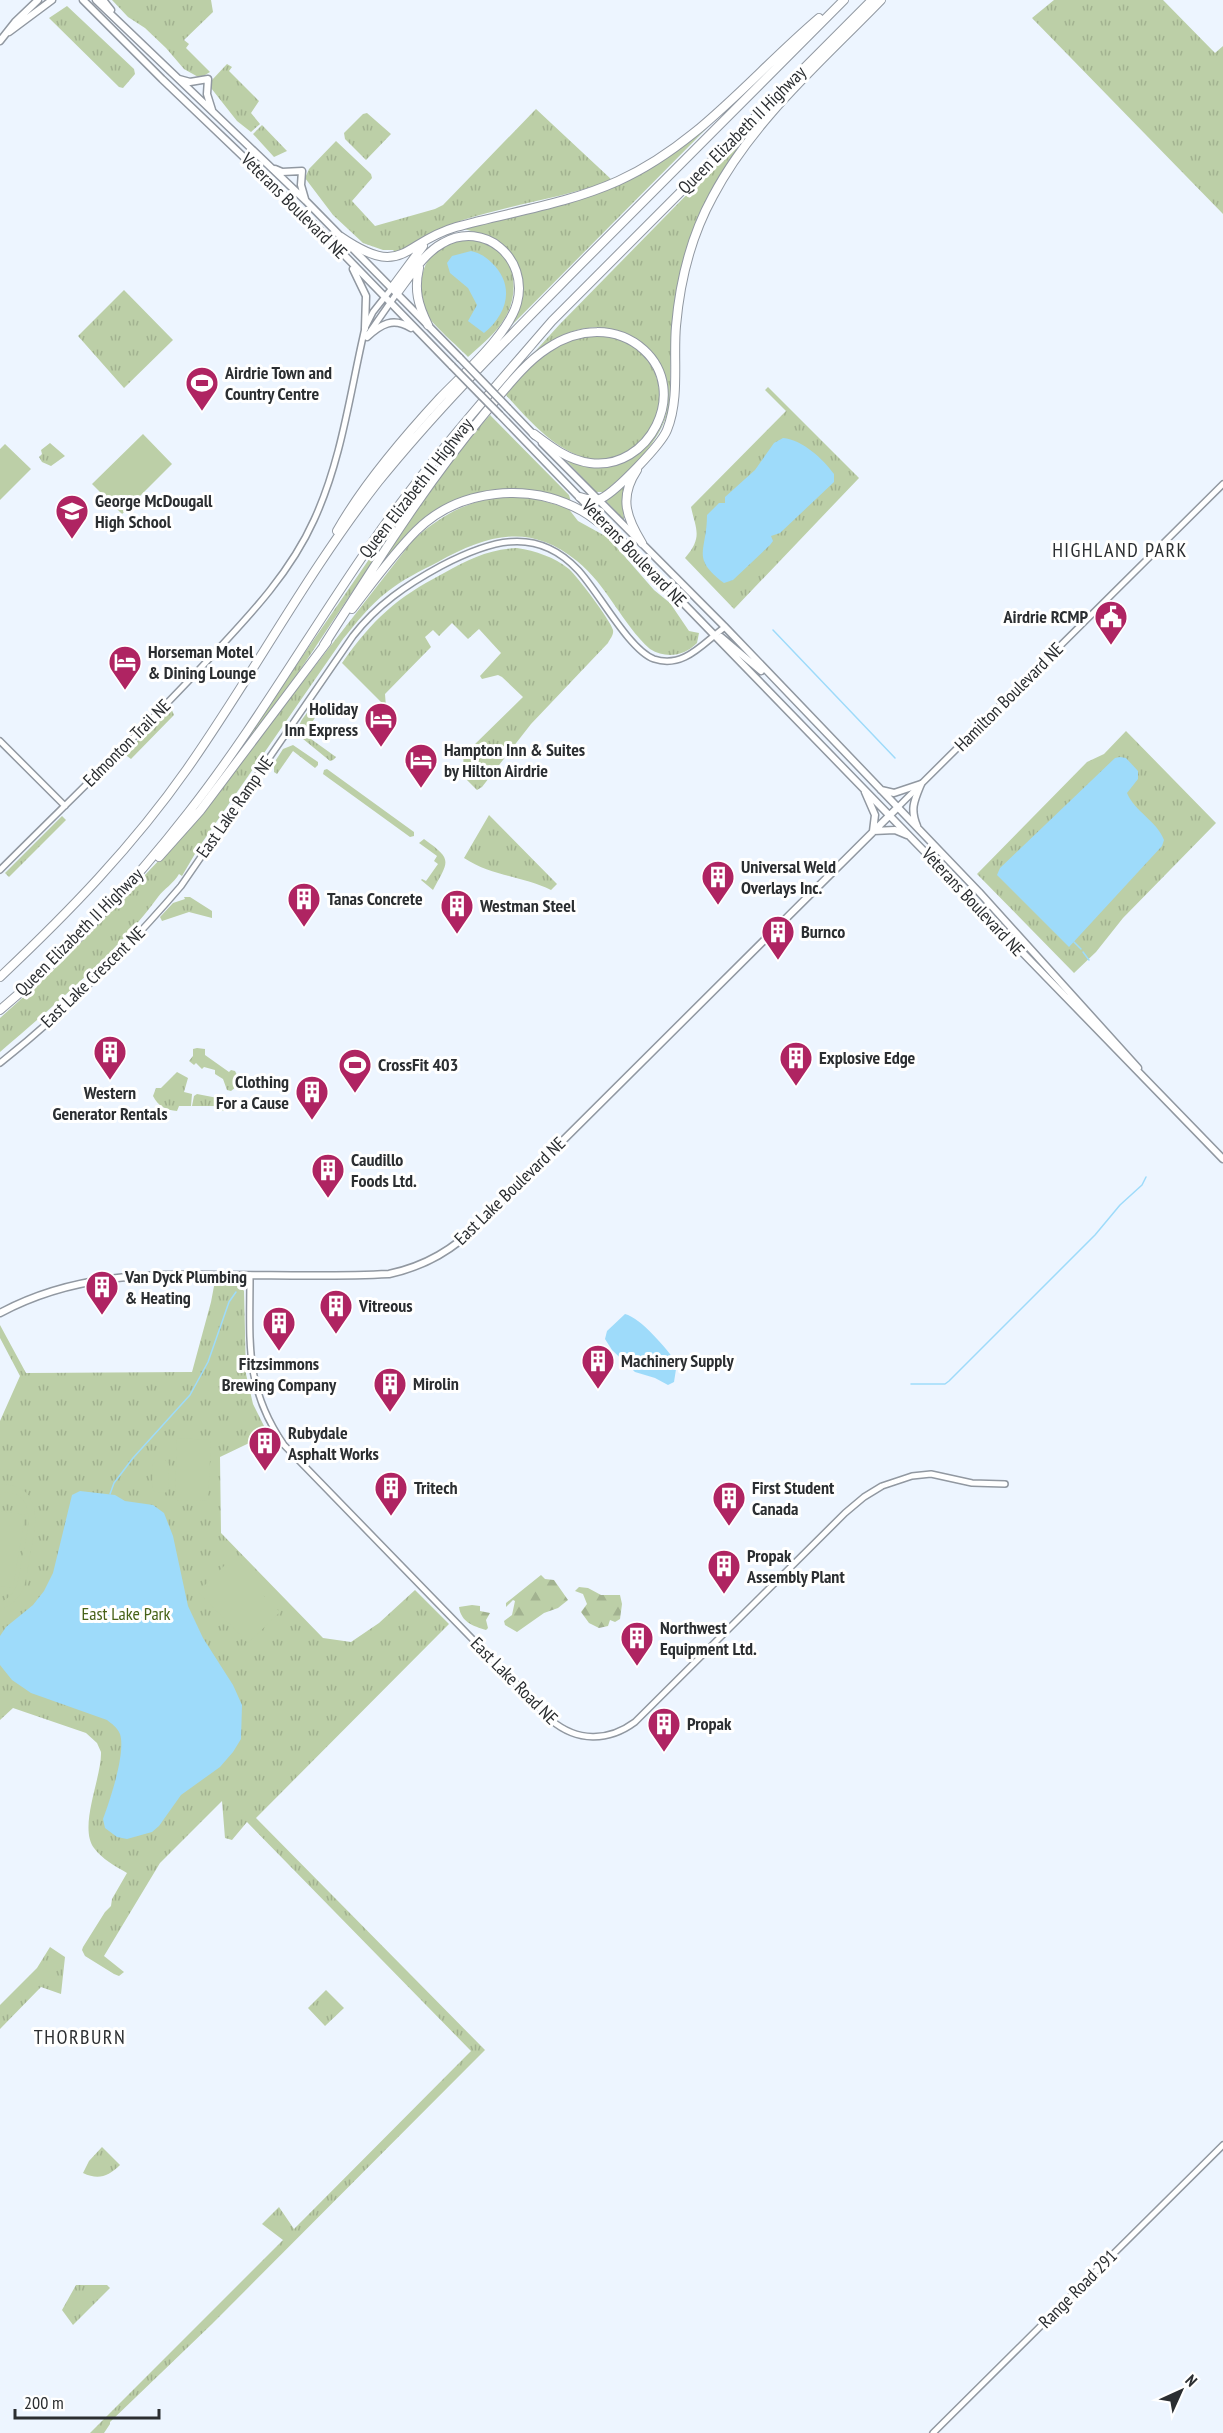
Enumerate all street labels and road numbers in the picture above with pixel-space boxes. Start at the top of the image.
street label: Queen Elizabeth II Highway [673,61,811,198]
street label: Veterans Boulevard NE [236,147,352,263]
street label: Queen Elizabeth II Highway [354,413,478,562]
street label: Veterans Boulevard NE [577,493,691,611]
street label: Hamilton Boulevard NE [949,637,1068,756]
street label: Edmonton Trail NE [78,694,175,791]
street label: East Lake Ramp NE [191,751,278,862]
street label: Veterans Boulevard NE [916,842,1030,961]
street label: Queen Elizabeth II Highway [10,863,148,1000]
street label: East Lake Crescent NE [36,921,150,1032]
street label: East Lake Boulevard NE [449,1132,570,1250]
street label: East Lake Road NE [466,1632,563,1729]
street label: Range Road 291 [1034,2245,1122,2333]

